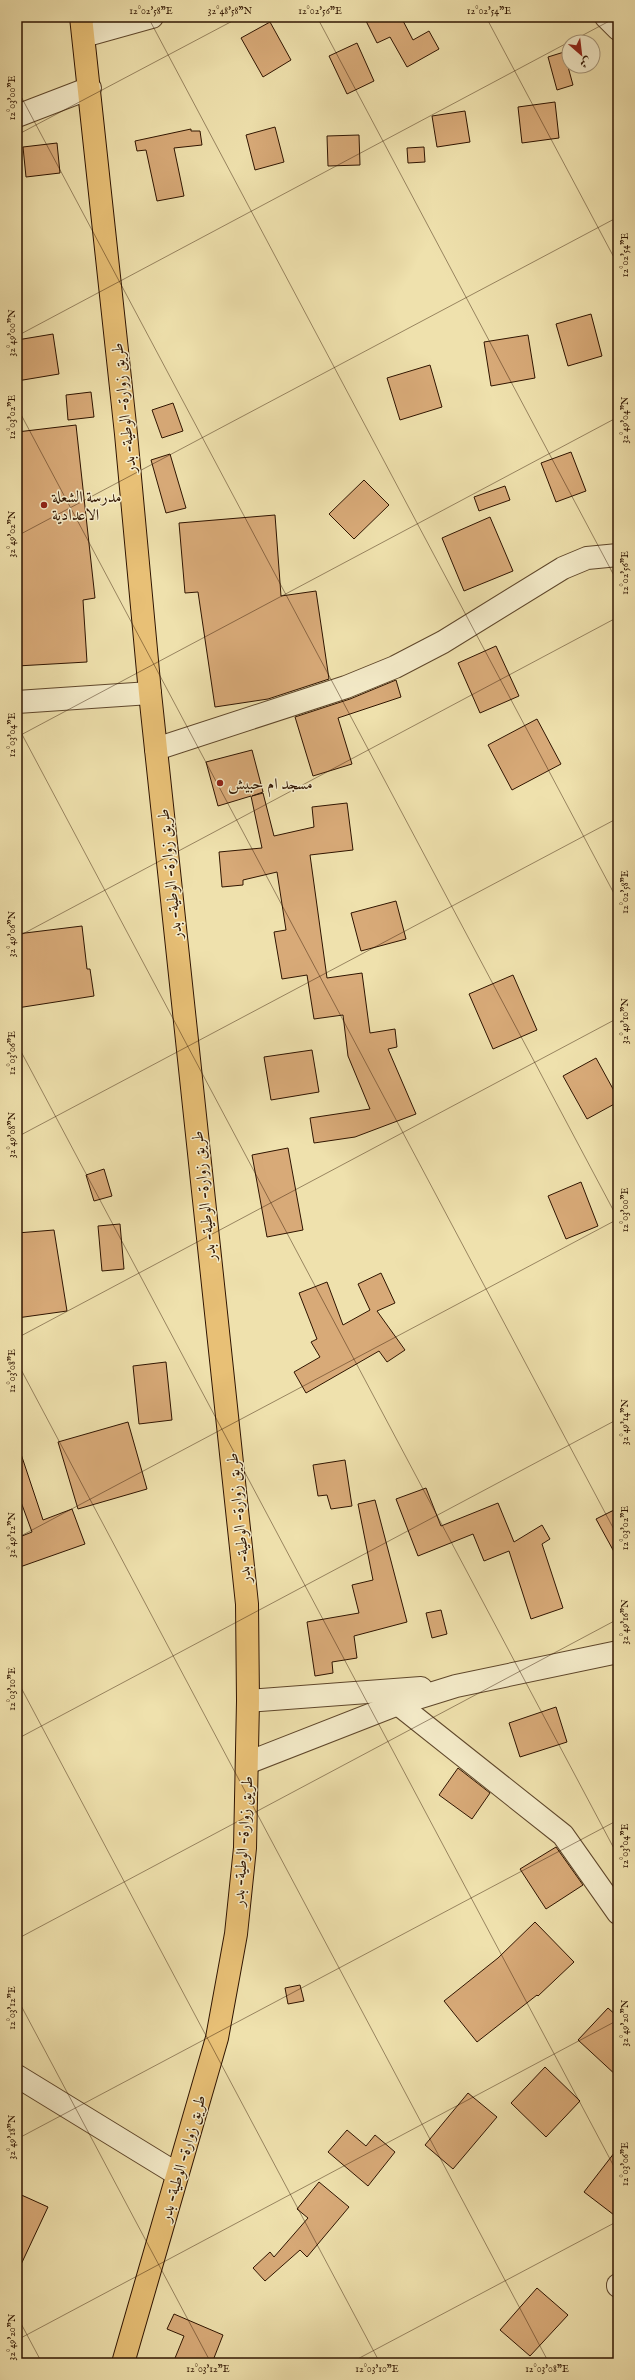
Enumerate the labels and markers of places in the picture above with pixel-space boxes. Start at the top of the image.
place label: مدرسة الشعلة الاعدادية [51,488,121,526]
marker: مدرسة الشعلة الاعدادية [39,500,49,510]
place label: مسجد ام حبيش [228,775,313,798]
marker: مسجد ام حبيش [215,778,225,788]

